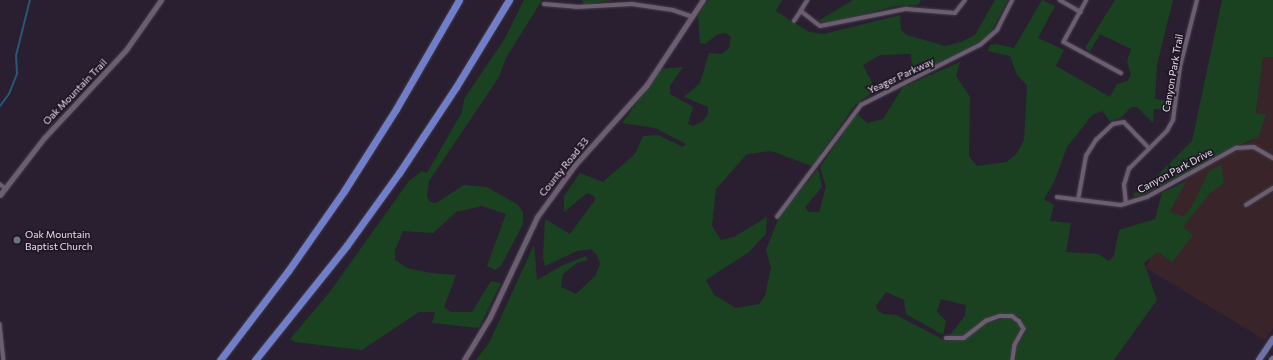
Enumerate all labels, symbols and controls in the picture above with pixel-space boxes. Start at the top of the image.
street label: Canyon Park Trail [1160,33,1186,113]
street label: Yeager Parkway [866,55,936,97]
street label: Oak Mountain Trail [40,57,110,127]
street label: County Road 33 [537,135,591,199]
street label: Canyon Park Drive [1135,146,1215,196]
place label: Oak Mountain Baptist Church [25,228,92,252]
marker: Oak Mountain Baptist Church [12,235,22,245]

